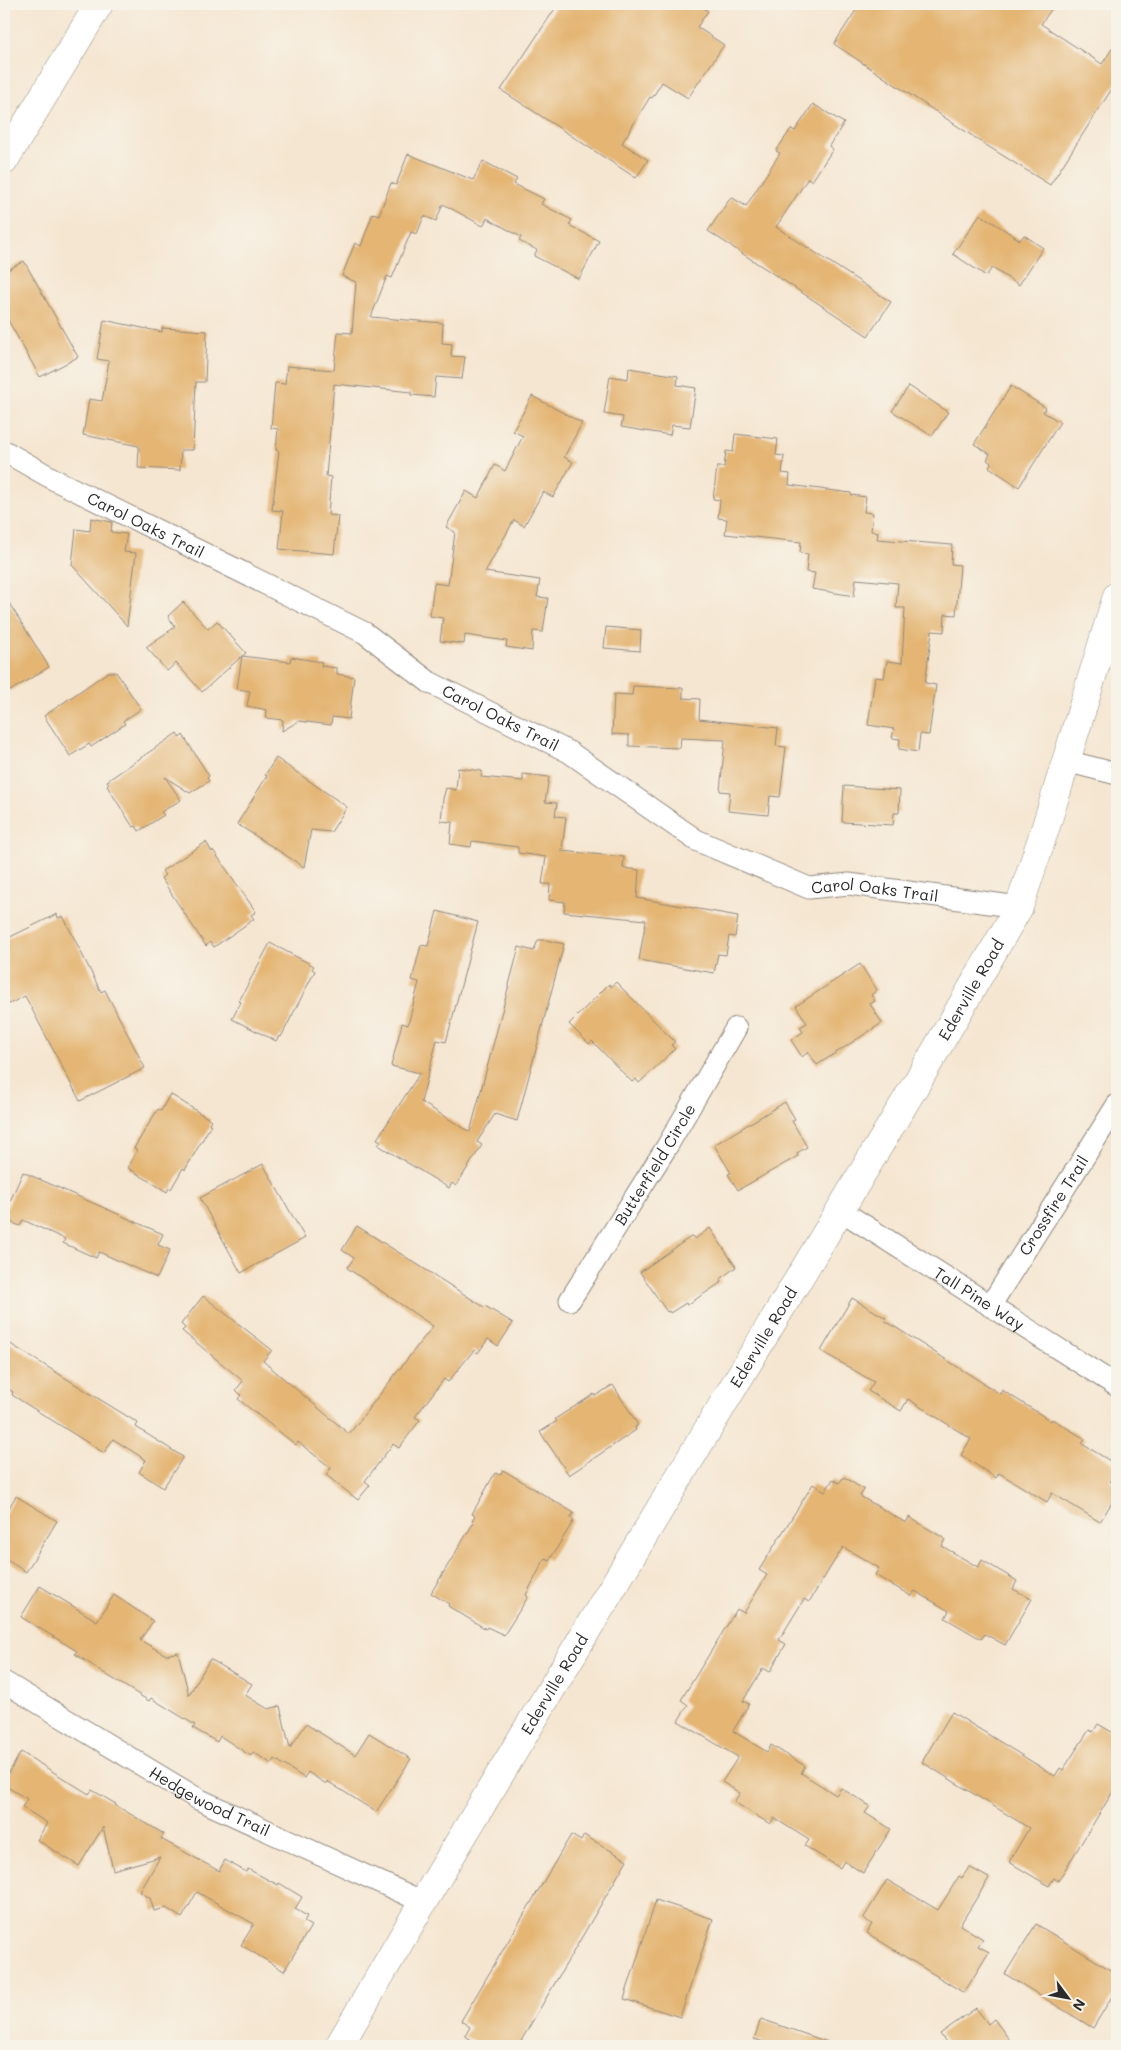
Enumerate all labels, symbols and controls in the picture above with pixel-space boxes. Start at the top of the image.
street label: Carol Oaks Trail [84,487,208,562]
street label: Carol Oaks Trail [439,679,563,755]
street label: Carol Oaks Trail [810,873,940,906]
street label: Ederville Road [933,935,1008,1044]
street label: Butterfield Circle [609,1100,700,1229]
street label: Crossfire Trail [1014,1151,1093,1259]
street label: Tall Pine Way [930,1262,1029,1335]
street label: Ederville Road [725,1283,801,1391]
street label: Ederville Road [516,1630,592,1738]
street label: Hedgewood Trail [146,1761,274,1841]
north arrow [1044,1972,1094,2022]
text: N [1069,1996,1090,2015]

